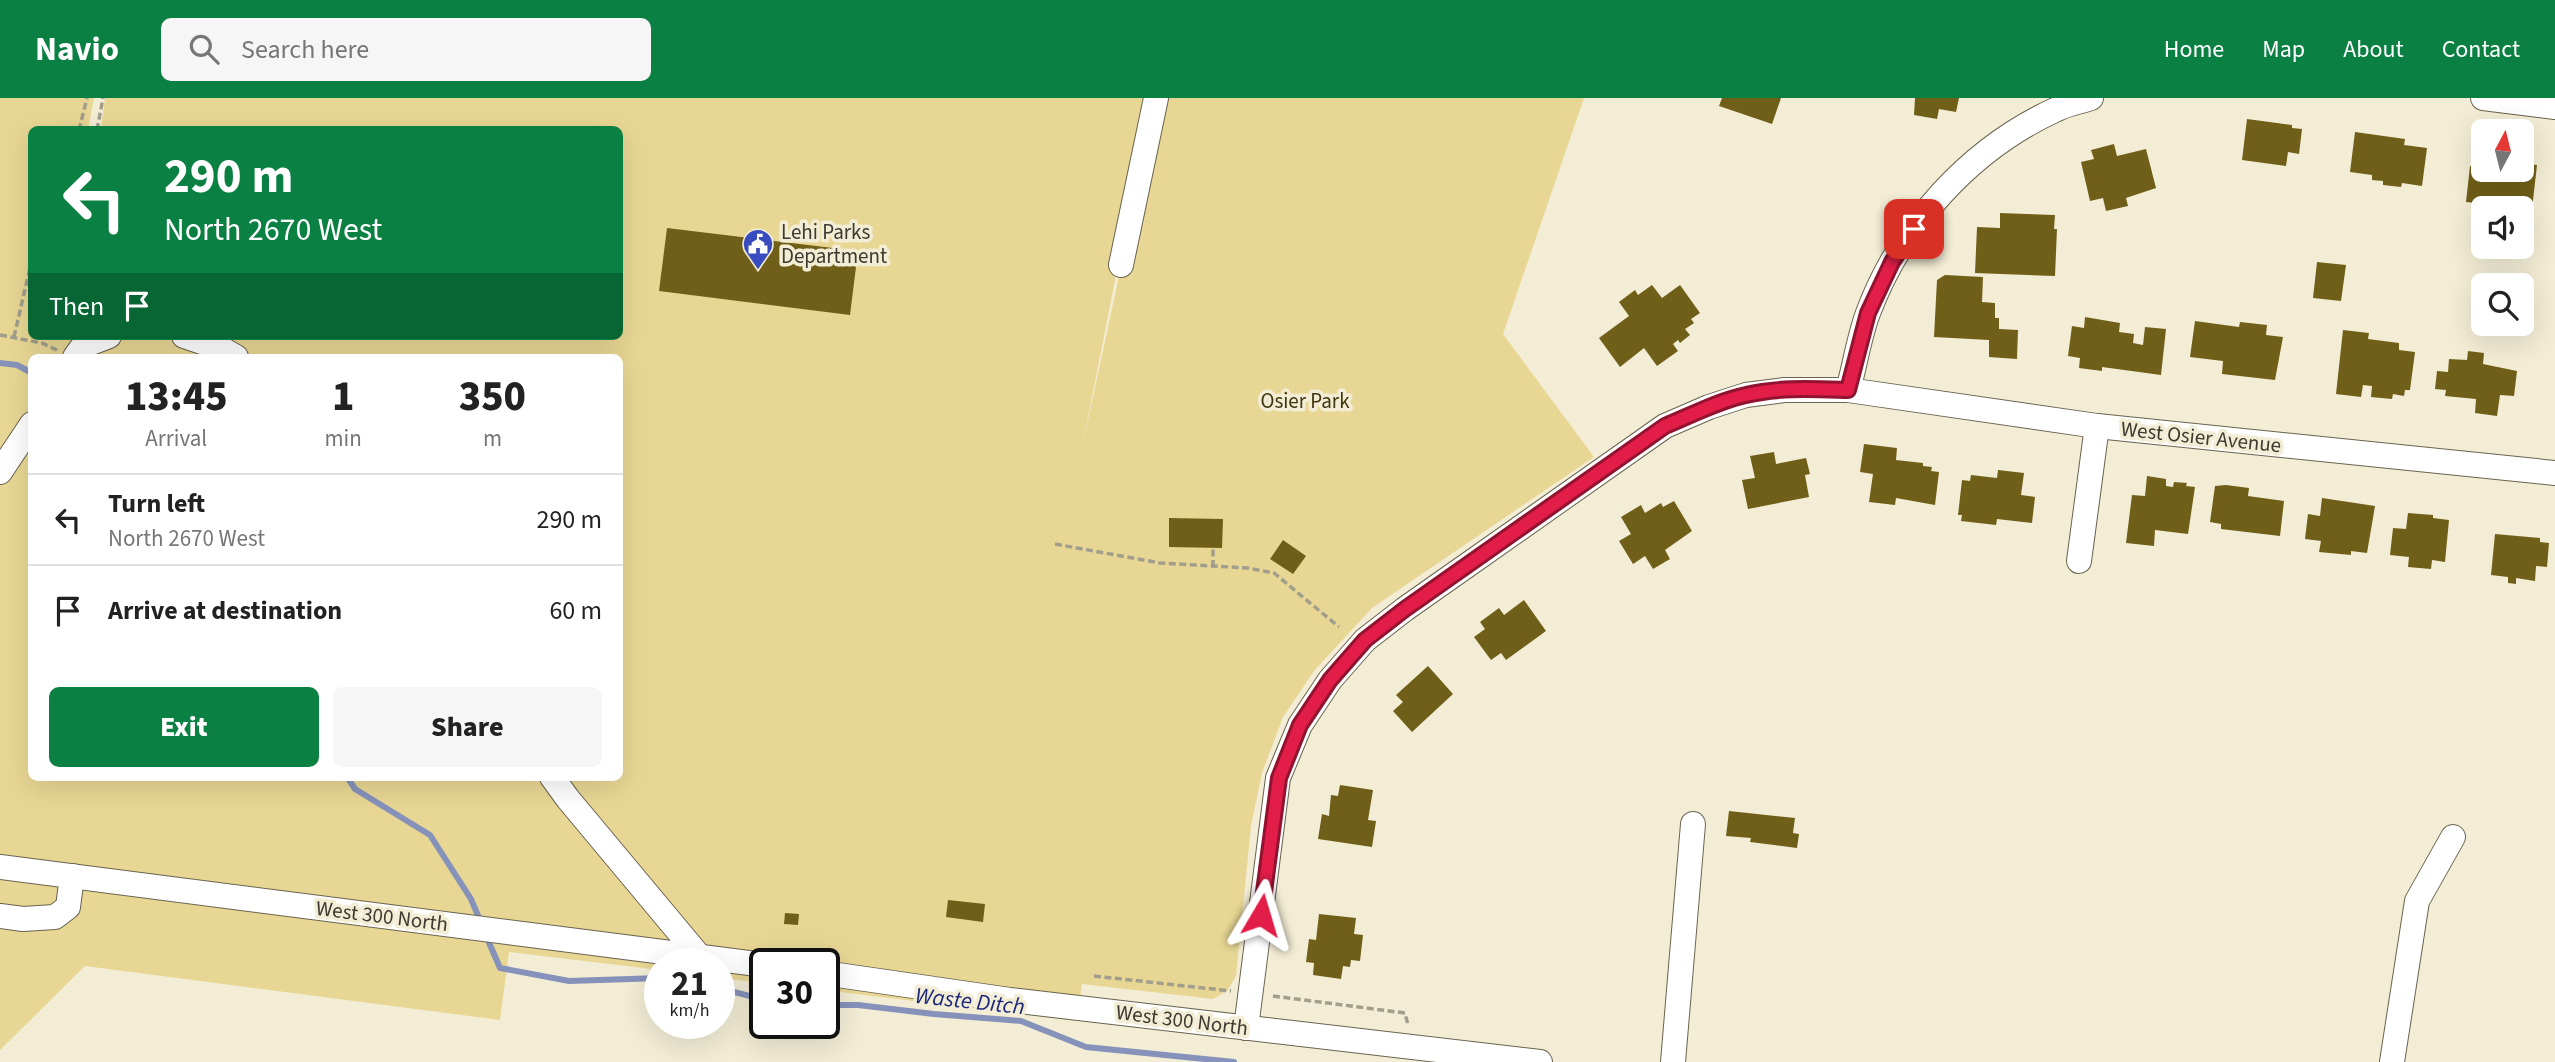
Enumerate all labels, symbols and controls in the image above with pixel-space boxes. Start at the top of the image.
search box [161,18,651,81]
text: Navio [35,26,119,73]
icon: search [185,30,223,68]
text: Search here [241,31,369,68]
text: Home [2164,32,2224,67]
text: Map [2262,32,2305,67]
text: About [2343,32,2404,67]
text: Contact [2442,32,2520,67]
north arrow [2471,119,2534,182]
map controls [2471,119,2534,336]
text: 290 m [164,142,293,212]
icon: left [49,154,140,245]
button: sound [2471,196,2534,259]
pin [1884,199,1944,259]
text: North 2670 West [164,207,382,253]
icon: arrive [1895,210,1933,248]
place label: Lehi Parks Department [781,217,887,271]
public building icon: Lehi Parks Department [741,227,775,271]
button: search [2471,273,2534,336]
icon: arrive [118,287,156,325]
text: Then [49,288,104,325]
text: 13:45 [125,367,228,427]
text: 1 [332,367,354,427]
text: 350 [459,367,526,427]
park label: Osier Park [1260,386,1350,416]
street label: West Osier Avenue [2119,414,2283,460]
text: Arrival [145,422,207,455]
text: min [325,422,362,455]
text: m [483,422,502,455]
text: Turn left [108,485,205,522]
icon: left [49,501,87,539]
text: 290 m [536,501,602,538]
text: North 2670 West [108,522,265,555]
icon: arrive [49,592,87,630]
text: Arrive at destination [108,592,342,629]
text: 60 m [549,592,602,629]
button: Exit [49,687,319,767]
button: Share [333,687,602,767]
position arrow [1224,878,1298,952]
street label: West 300 North [314,893,450,939]
speed limit sign: 30 [749,948,840,1039]
text: 21 [671,959,708,1009]
water label: Waste Ditch [914,979,1026,1023]
street label: West 300 North [1114,997,1250,1043]
text: km/h [670,998,709,1023]

